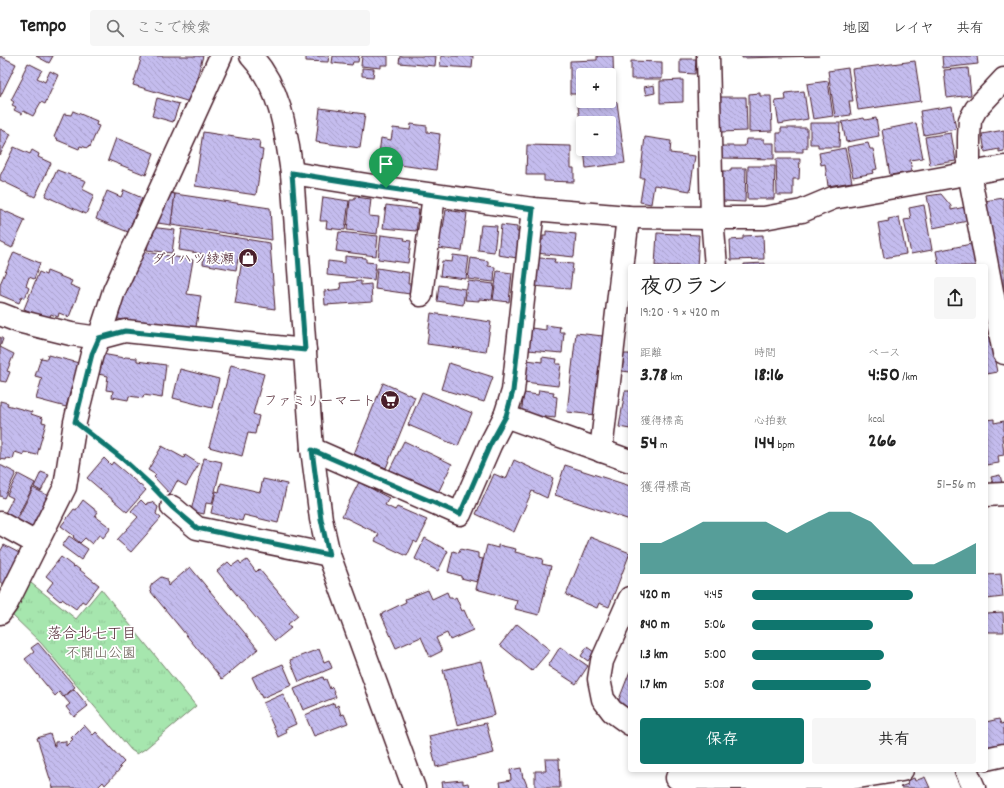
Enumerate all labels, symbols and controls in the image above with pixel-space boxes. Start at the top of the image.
search box [90,10,370,46]
text: Tempo [20,14,66,41]
icon: search [104,17,126,39]
text: ここで検索 [136,18,211,40]
text: 地図 [843,19,871,39]
text: レイヤ [893,19,934,39]
text: 共有 [956,19,984,39]
map controls [576,68,616,156]
button: + [576,68,616,108]
button: − [576,116,616,156]
pin [369,147,403,188]
icon: arrive [375,153,397,175]
shop icon: ダイハツ綾瀬 [237,247,259,269]
place label: ダイハツ綾瀬 [151,250,234,270]
text: 夜のラン [640,273,728,304]
button: share [934,277,976,319]
text: 19:20 · 9 × 420 m [640,304,720,323]
text: 距離 [640,346,662,362]
text: 時間 [754,346,776,362]
text: ペース [868,346,900,362]
text: 3.78 [640,362,668,390]
text: 18:16 [754,362,784,390]
text: 4:50 [868,362,900,390]
text: km [668,370,682,386]
text: /km [900,370,918,386]
supermarket icon: ファミリーマート [379,389,401,411]
place label: ファミリーマート [264,392,376,412]
text: kcal [868,412,885,428]
text: 獲得標高 [640,414,684,430]
text: 心拍数 [754,414,787,430]
text: 266 [868,428,896,456]
text: 54 [640,430,658,458]
text: 144 [754,430,775,458]
text: m [658,438,668,454]
text: bpm [775,438,795,454]
text: 51–56 m [936,476,976,495]
text: 獲得標高 [640,479,692,498]
text: 420 m [640,586,670,605]
text: 4:45 [704,586,723,605]
text: 840 m [640,616,670,635]
text: 5:06 [704,616,726,635]
district label: 落合北七丁目 [47,624,137,646]
park label: 不聞山公園 [66,644,136,664]
text: 1.3 km [640,646,668,665]
text: 5:00 [704,646,726,665]
text: 1.7 km [640,676,667,695]
text: 5:08 [704,676,724,695]
button: 保存 [640,718,804,764]
button: 共有 [812,718,976,764]

